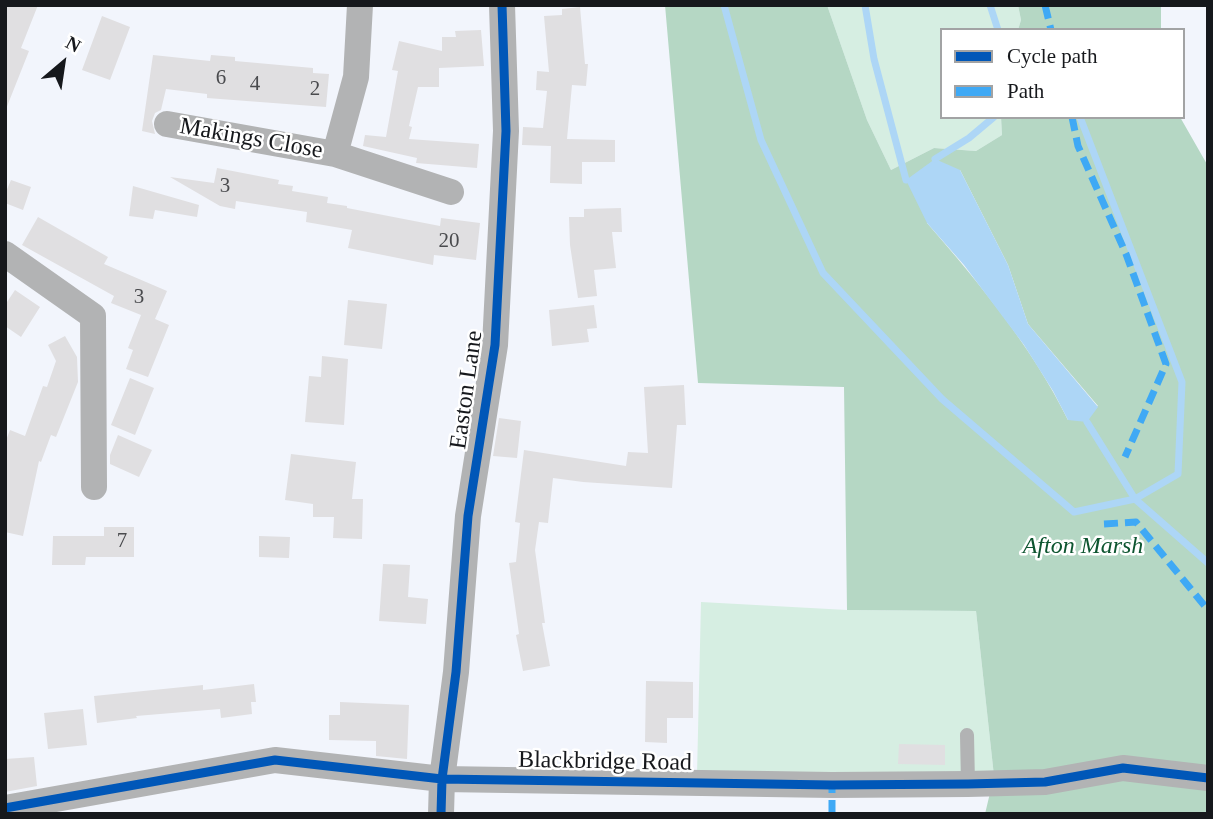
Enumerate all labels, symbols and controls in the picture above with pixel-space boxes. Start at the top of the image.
north arrow [28,28,98,98]
legend [940,28,1185,119]
text: N [62,32,85,57]
text: Cycle path [1007,44,1097,68]
house number: 6 [216,65,226,91]
house number: 4 [250,71,260,97]
house number: 2 [310,76,320,102]
text: Path [1007,79,1044,103]
street label: Makings Close [177,112,325,166]
house number: 3 [220,173,230,199]
house number: 20 [438,228,460,254]
house number: 3 [134,284,144,310]
street label: Easton Lane [444,329,490,451]
house number: 7 [117,528,127,554]
park label: Afton Marsh [1023,533,1143,561]
street label: Blackbridge Road [518,746,692,778]

